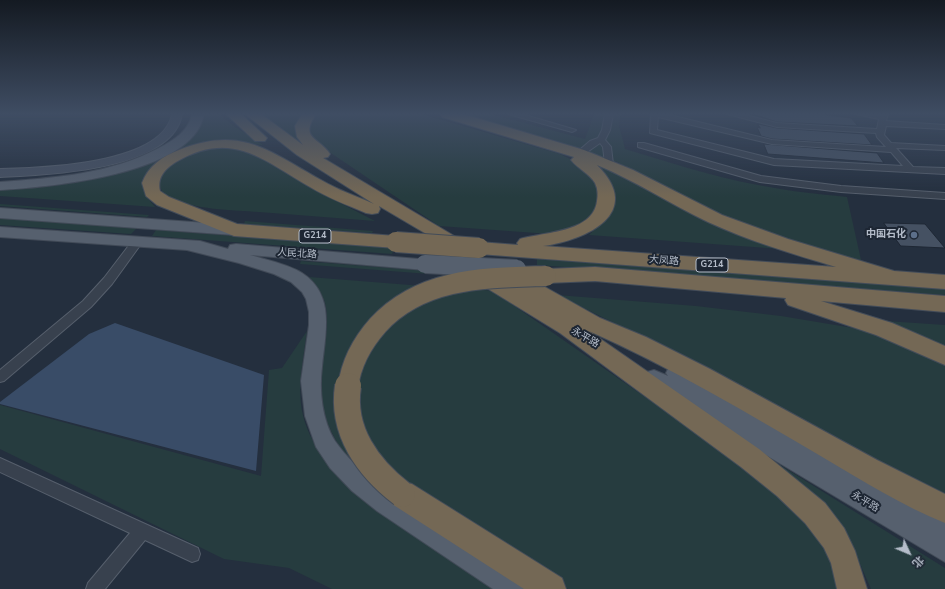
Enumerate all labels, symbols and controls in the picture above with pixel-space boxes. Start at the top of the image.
road number: G214 [299,229,331,243]
place label: 中国石化 [866,229,906,241]
marker: 中国石化 [909,230,919,240]
street label: 人民北路 [277,247,317,261]
street label: 大凤路 [649,254,679,268]
road number: G214 [696,258,728,272]
street label: 永平路 [569,325,601,351]
street label: 永平路 [849,489,881,515]
north arrow [889,533,929,573]
text: 北 [909,553,927,571]

